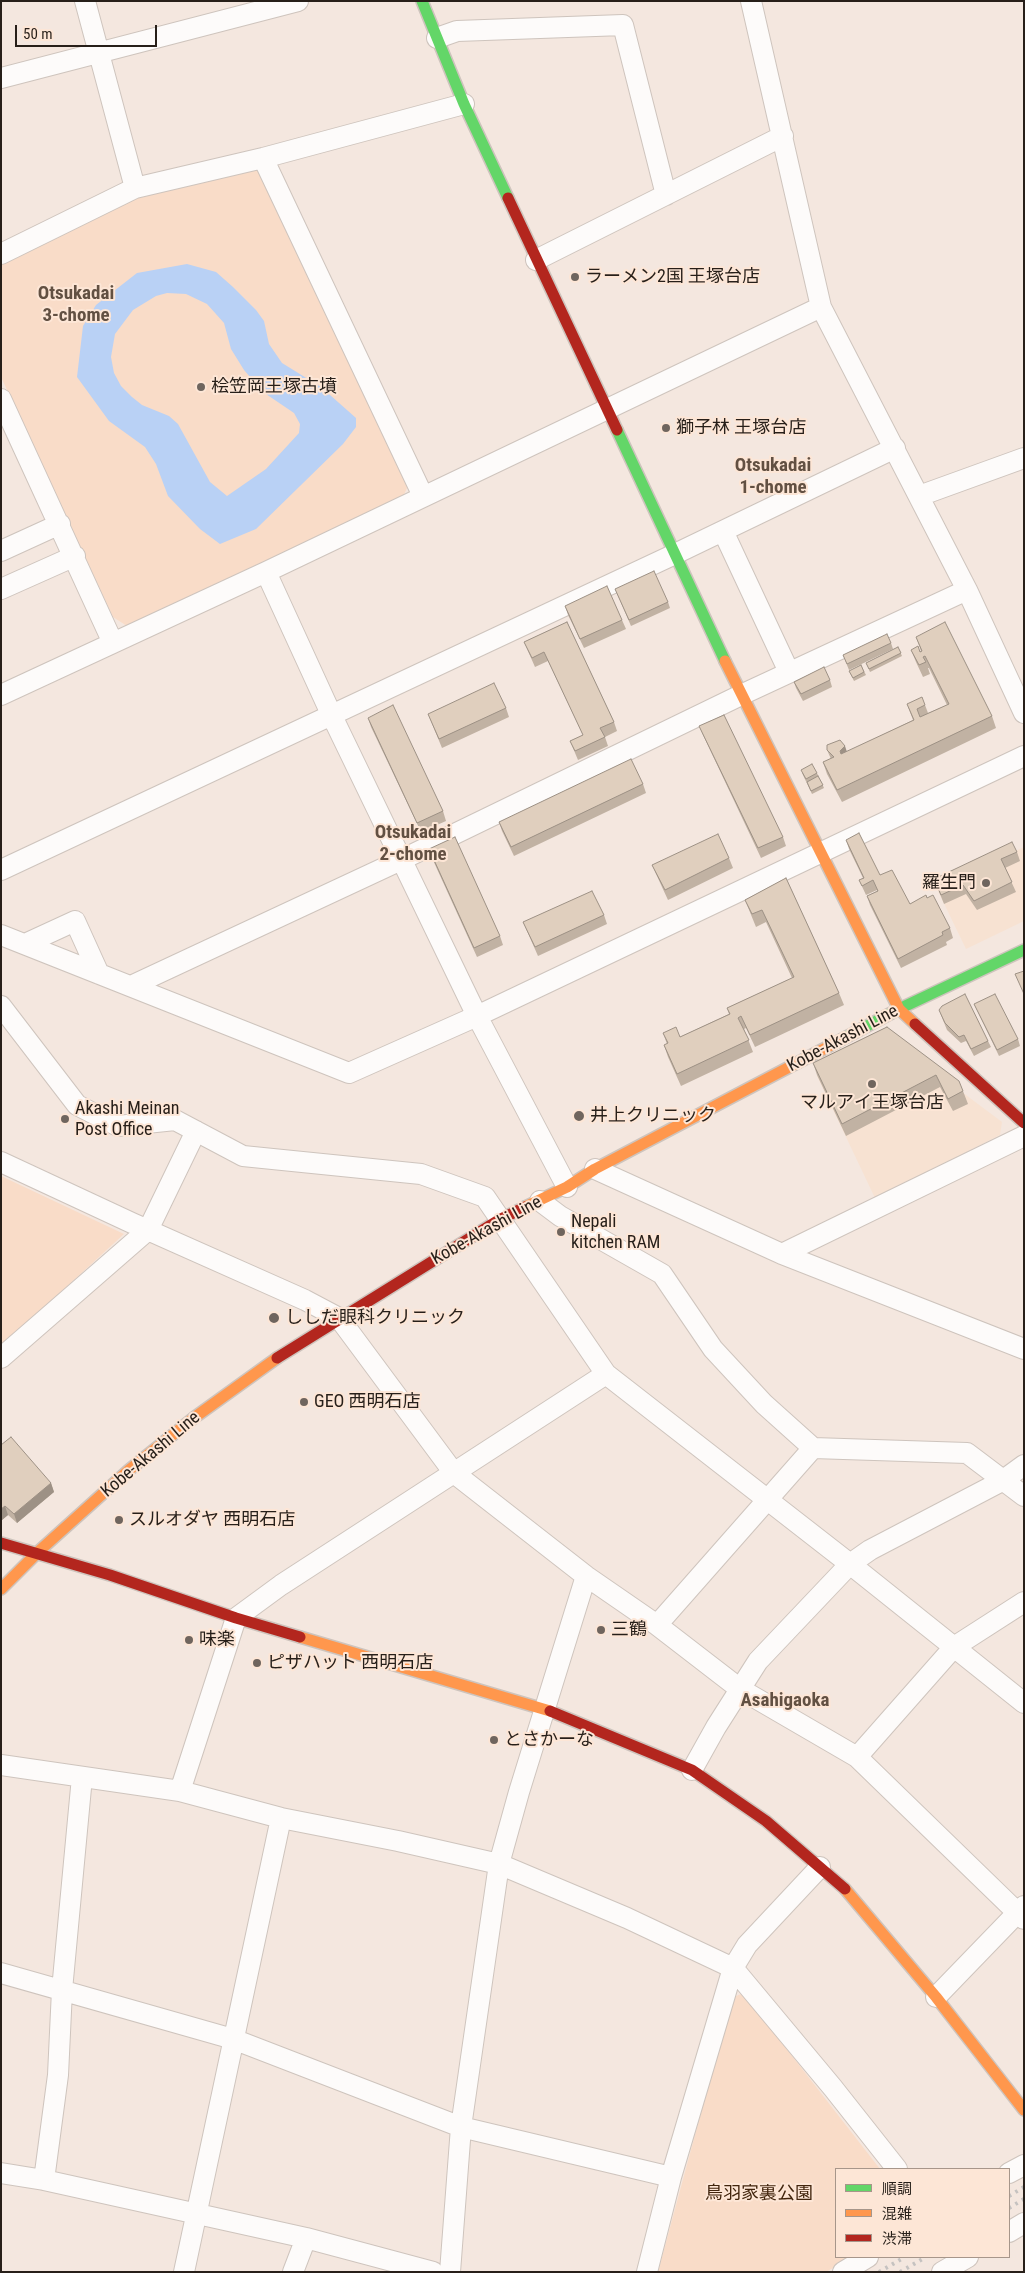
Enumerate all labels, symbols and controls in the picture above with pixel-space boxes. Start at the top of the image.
scale bar [18,15,160,47]
text: 50 m [23,25,53,43]
place label: ラーメン2国 王塚台店 [585,266,760,288]
marker: ラーメン2国 王塚台店 [569,271,581,283]
district label: Otsukadai 3-chome [38,283,114,327]
place label: 桧笠岡王塚古墳 [211,376,337,398]
marker: 桧笠岡王塚古墳 [195,381,207,393]
place label: 獅子林 王塚台店 [676,417,806,439]
marker: 獅子林 王塚台店 [660,422,672,434]
district label: Otsukadai 1-chome [735,455,811,499]
district label: Otsukadai 2-chome [375,822,451,866]
place label: 羅生門 [922,872,976,894]
marker: 羅生門 [980,877,992,889]
street label: Kobe-Akashi Line [784,1001,902,1077]
marker: マルアイ王塚台店 [866,1078,878,1090]
place label: マルアイ王塚台店 [800,1092,944,1114]
place label: Akashi Meinan Post Office [75,1098,180,1140]
place label: 井上クリニック [590,1105,716,1127]
marker: 井上クリニック [572,1109,586,1123]
marker: Akashi Meinan Post Office [59,1113,71,1125]
street label: Kobe-Akashi Line [428,1192,546,1270]
place label: Nepali kitchen RAM [571,1211,660,1254]
marker: Nepali kitchen RAM [555,1226,567,1238]
place label: ししだ眼科クリニック [285,1307,465,1329]
marker: ししだ眼科クリニック [267,1311,281,1325]
place label: GEO 西明石店 [314,1391,421,1413]
marker: GEO 西明石店 [298,1396,310,1408]
street label: Kobe-Akashi Line [97,1407,205,1503]
place label: スルオダヤ 西明石店 [129,1509,295,1531]
marker: スルオダヤ 西明石店 [113,1514,125,1526]
place label: 三鶴 [611,1619,647,1641]
marker: 三鶴 [595,1624,607,1636]
place label: 味楽 [199,1629,235,1651]
marker: 味楽 [183,1634,195,1646]
place label: ピザハット 西明石店 [267,1652,433,1674]
marker: ピザハット 西明石店 [251,1657,263,1669]
district label: Asahigaoka [740,1690,830,1712]
place label: とさかーな [504,1729,594,1751]
marker: とさかーな [488,1734,500,1746]
legend [835,2168,1010,2258]
text: 順調 [882,2180,912,2198]
park label: 鳥羽家裏公園 [705,2183,813,2205]
text: 混雑 [882,2205,912,2223]
text: 渋滞 [882,2230,912,2248]

